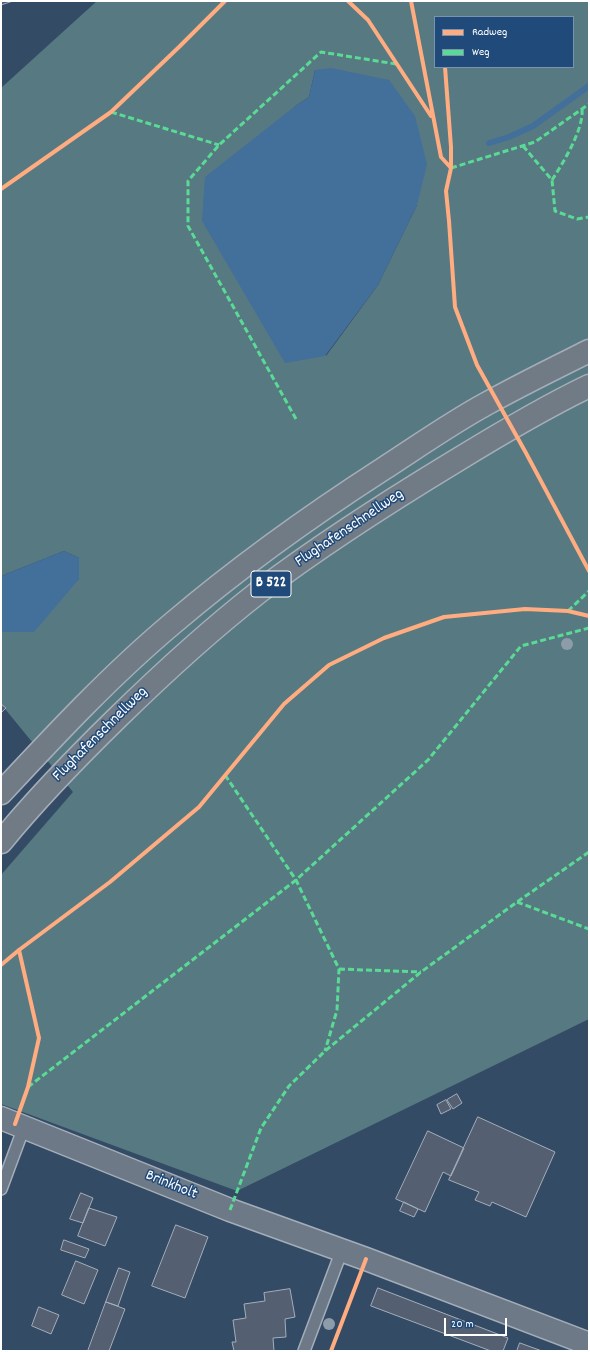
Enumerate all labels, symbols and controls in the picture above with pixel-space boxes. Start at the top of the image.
legend [434,16,574,68]
text: Radweg [472,24,507,41]
text: Weg [472,44,489,61]
street label: Flughafenschnellweg [292,486,408,572]
road number: B 522 [251,571,291,597]
street label: Flughafenschnellweg [49,683,153,787]
street label: Brinkholt [142,1167,200,1205]
scale bar [446,1310,509,1336]
text: 20 m [451,1316,474,1333]

